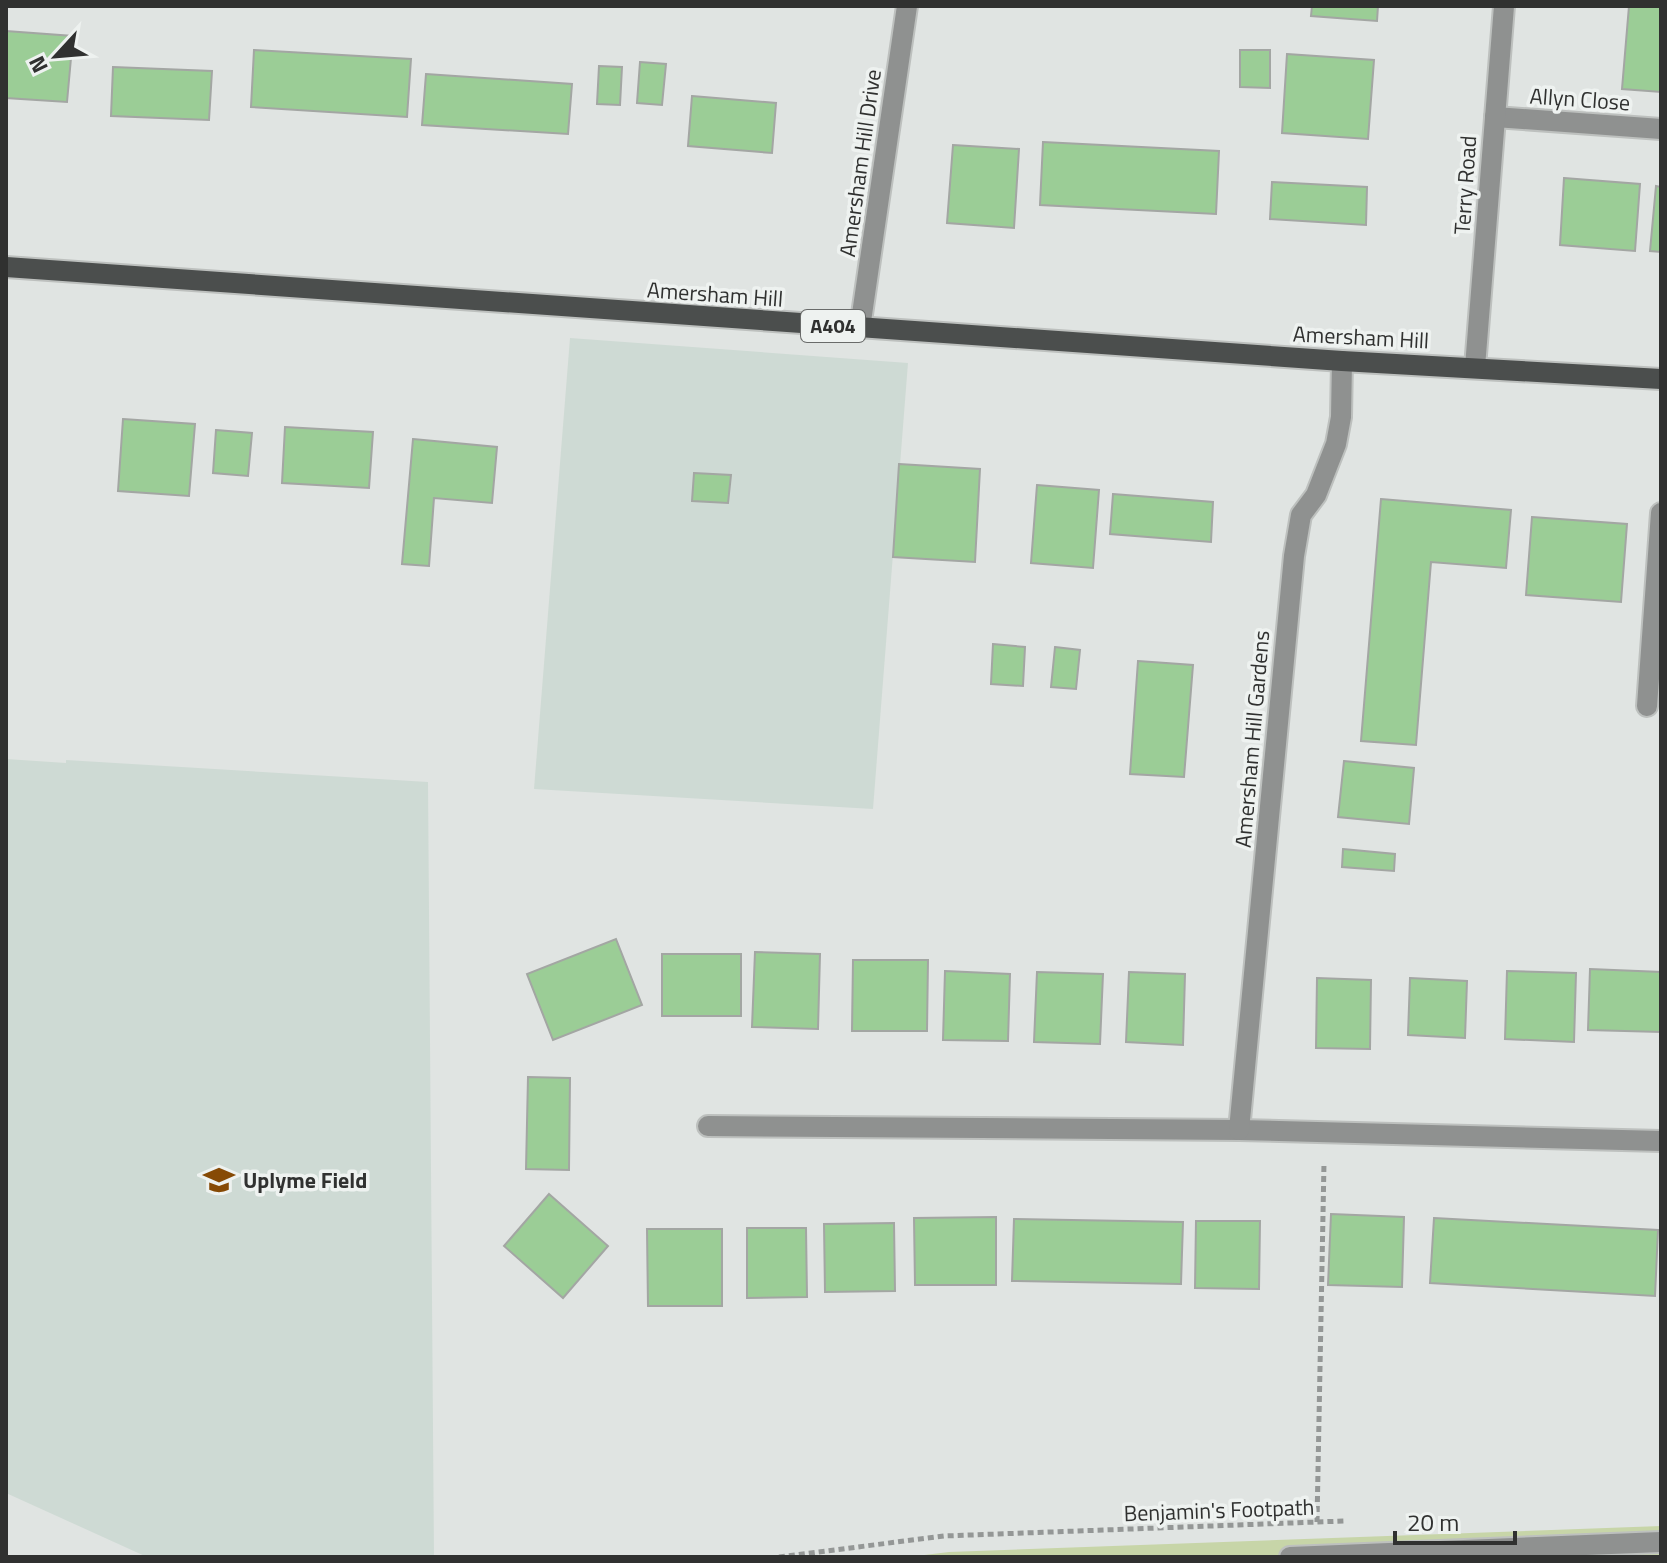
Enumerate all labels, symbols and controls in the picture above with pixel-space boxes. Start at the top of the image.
north arrow [16,16,96,96]
text: N [19,50,57,79]
street label: Amersham Hill Drive [830,67,890,259]
street label: Allyn Close [1529,79,1631,119]
street label: Terry Road [1445,134,1485,236]
street label: Amersham Hill [646,272,784,316]
road number: A404 [801,310,865,342]
street label: Amersham Hill [1292,316,1430,358]
street label: Amersham Hill Gardens [1226,629,1278,849]
school or university icon: Uplyme Field [202,1163,236,1197]
place label: Uplyme Field [243,1163,367,1197]
street label: Benjamin's Footpath [1123,1490,1315,1530]
scale bar [1395,1495,1515,1545]
text: 20 m [1407,1504,1459,1540]

